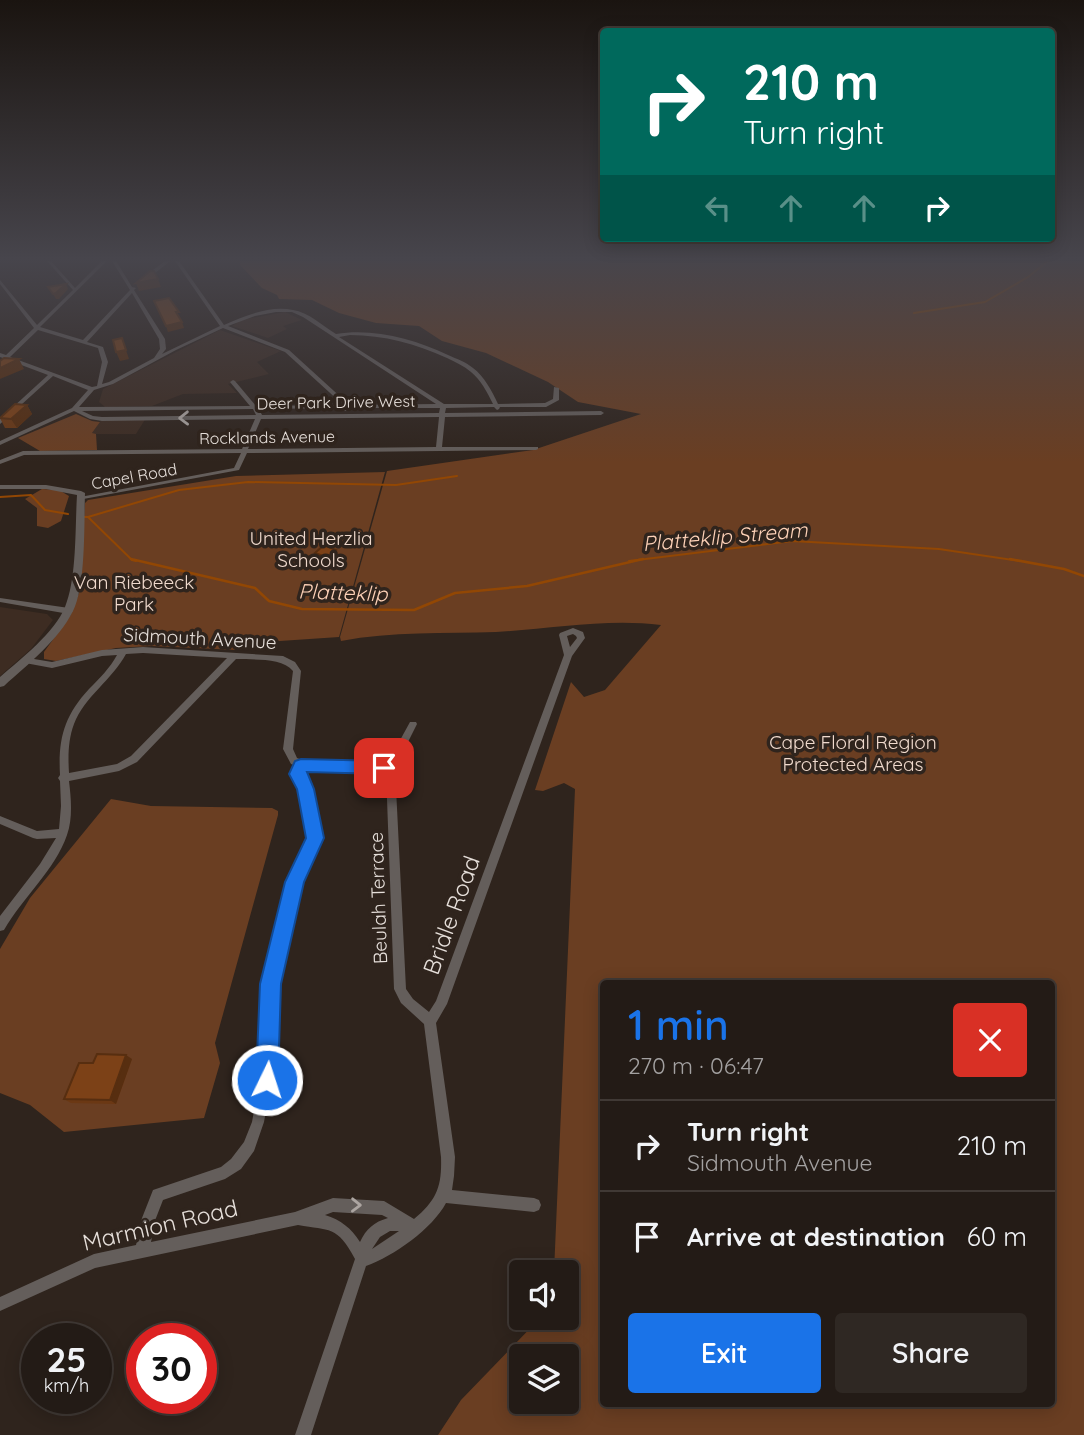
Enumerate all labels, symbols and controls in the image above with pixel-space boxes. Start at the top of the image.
text: 210 m [743,51,879,112]
icon: right [628,56,719,147]
text: Turn right [743,112,884,152]
icon: left [699,189,737,227]
icon: ahead [772,189,810,227]
icon: ahead [845,189,883,227]
icon: right [918,189,956,227]
street label: Deer Park Drive West [257,391,415,413]
one-way arrow [178,410,189,425]
street label: Rocklands Avenue [199,426,335,448]
street label: Capel Road [90,459,178,493]
water label: Platteklip Stream [642,516,809,556]
park label: United Herzlia Schools [249,526,373,572]
park label: Van Riebeeck Park [74,570,194,616]
water label: Platteklip [298,577,389,607]
street label: Sidmouth Avenue [123,622,277,654]
park label: Cape Floral Region Protected Areas [769,730,937,776]
pin [354,738,414,798]
icon: arrive [365,749,403,787]
street label: Beulah Terrace [364,832,392,964]
street label: Bridle Road [416,852,486,978]
text: 1 min [628,998,729,1051]
button: close [953,1003,1027,1077]
position arrow [230,1043,304,1117]
text: 270 m · 06:47 [628,1051,764,1080]
text: Turn right [687,1115,809,1148]
icon: right [628,1127,666,1165]
text: 210 m [957,1129,1027,1162]
text: Sidmouth Avenue [687,1148,873,1177]
street label: Marmion Road [80,1193,240,1257]
one-way arrow [352,1197,362,1213]
icon: arrive [628,1218,666,1256]
text: Arrive at destination [687,1220,945,1253]
text: 60 m [967,1220,1027,1253]
map controls [509,1260,579,1414]
button: sound [509,1260,579,1330]
button: Exit [628,1313,821,1393]
button: Share [835,1313,1027,1393]
speed limit sign: 30 [126,1323,217,1414]
text: 25 [46,1337,87,1381]
button: layers [509,1344,579,1414]
text: km/h [44,1374,89,1397]

